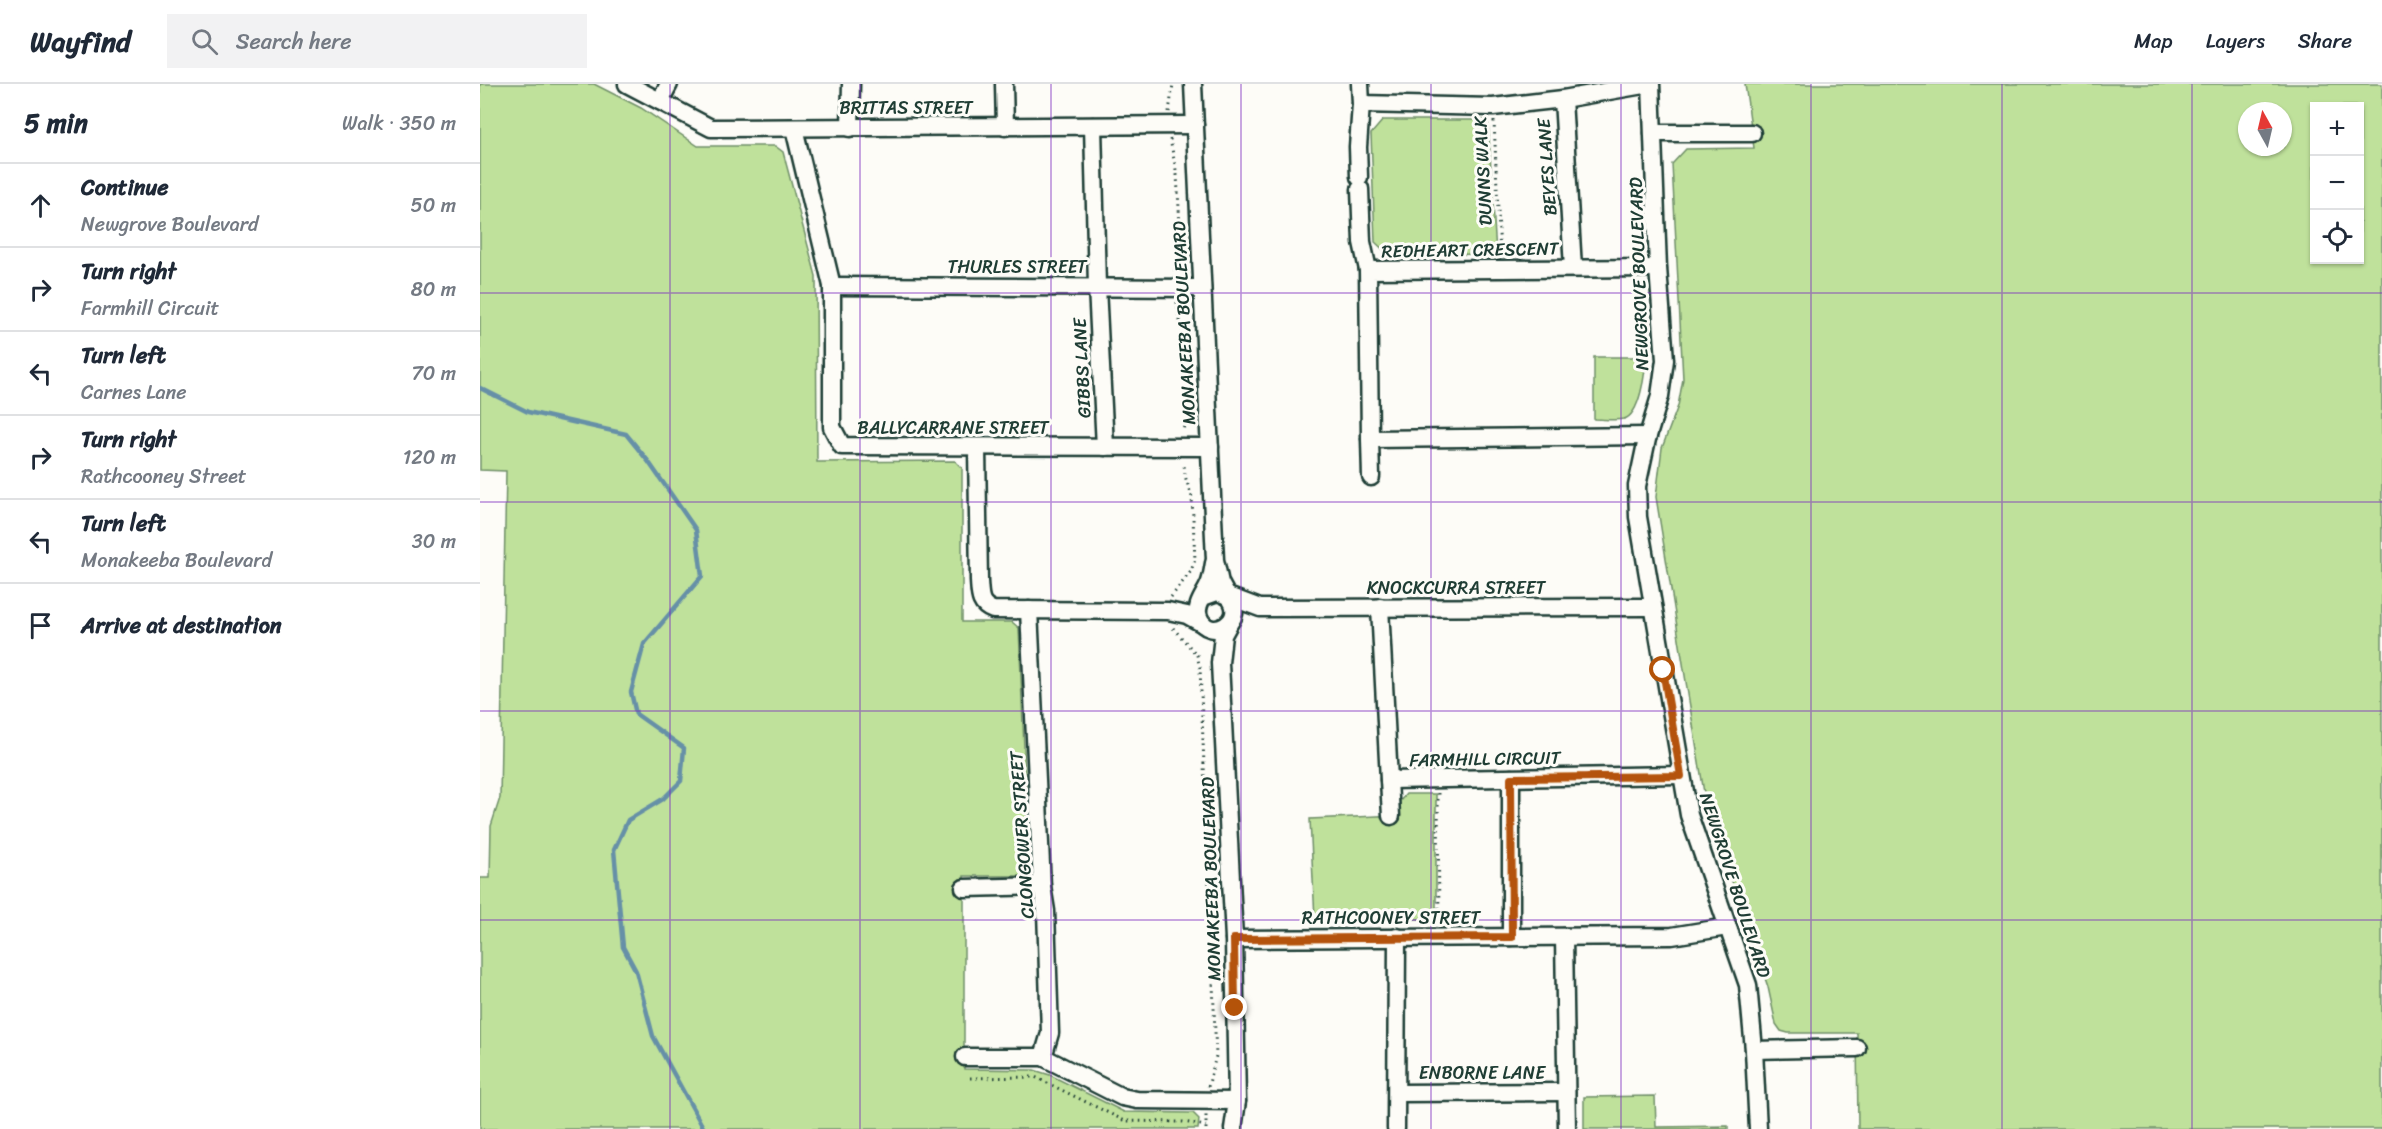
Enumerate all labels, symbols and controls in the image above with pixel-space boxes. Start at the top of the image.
search box [167,14,587,68]
text: Wayfind [30,17,131,66]
text: Search here [236,22,352,61]
text: Map [2134,22,2173,60]
text: Layers [2206,22,2265,60]
text: Share [2298,22,2352,60]
icon: search [188,25,221,58]
street label: BRITTAS STREET [839,92,974,124]
text: 5 min [24,100,88,146]
north arrow [2238,102,2292,156]
map controls [2310,102,2364,264]
button: + [2310,102,2364,156]
text: Walk · 350 m [342,106,456,141]
street label: DUNNS WALK [1464,115,1502,226]
street label: BEYES LANE [1528,116,1566,217]
button: − [2310,156,2364,210]
text: Continue [81,168,169,207]
street label: NEWGROVE BOULEVARD [1620,177,1658,371]
text: 50 m [411,188,456,223]
icon: ahead [24,189,57,222]
text: Newgrove Boulevard [81,207,258,242]
button: locate [2310,210,2364,264]
street label: MONAKEEBA BOULEVARD [1163,220,1205,426]
street label: REDHEART CRESCENT [1381,232,1560,268]
street label: THURLES STREET [947,251,1088,283]
text: Turn right [81,252,176,291]
text: 80 m [411,272,456,307]
icon: right [24,273,57,306]
text: Farmhill Circuit [81,291,219,326]
street label: GIBBS LANE [1063,316,1101,419]
text: Turn left [81,336,166,375]
text: 70 m [411,356,456,391]
icon: left [24,357,57,390]
text: Carnes Lane [81,375,187,410]
street label: BALLYCARRANE STREET [857,412,1050,444]
text: Turn right [81,420,176,459]
text: 120 m [403,440,456,475]
icon: right [24,441,57,474]
text: Rathcooney Street [81,459,247,494]
text: Turn left [81,504,166,543]
text: 30 m [412,524,456,559]
icon: left [24,525,57,558]
text: Monakeeba Boulevard [81,543,272,578]
street label: KNOCKCURRA STREET [1367,572,1547,604]
text: Arrive at destination [81,606,282,645]
icon: arrive [24,609,57,642]
route start [1649,656,1675,682]
street label: FARMHILL CIRCUIT [1409,742,1562,776]
street label: CLONGOWER STREET [1000,749,1044,920]
street label: MONAKEEBA BOULEVARD [1191,776,1231,982]
street label: NEWGROVE BOULEVARD [1690,788,1780,982]
street label: RATHCOONEY STREET [1302,902,1481,934]
route end [1221,994,1247,1020]
street label: ENBORNE LANE [1419,1057,1546,1089]

